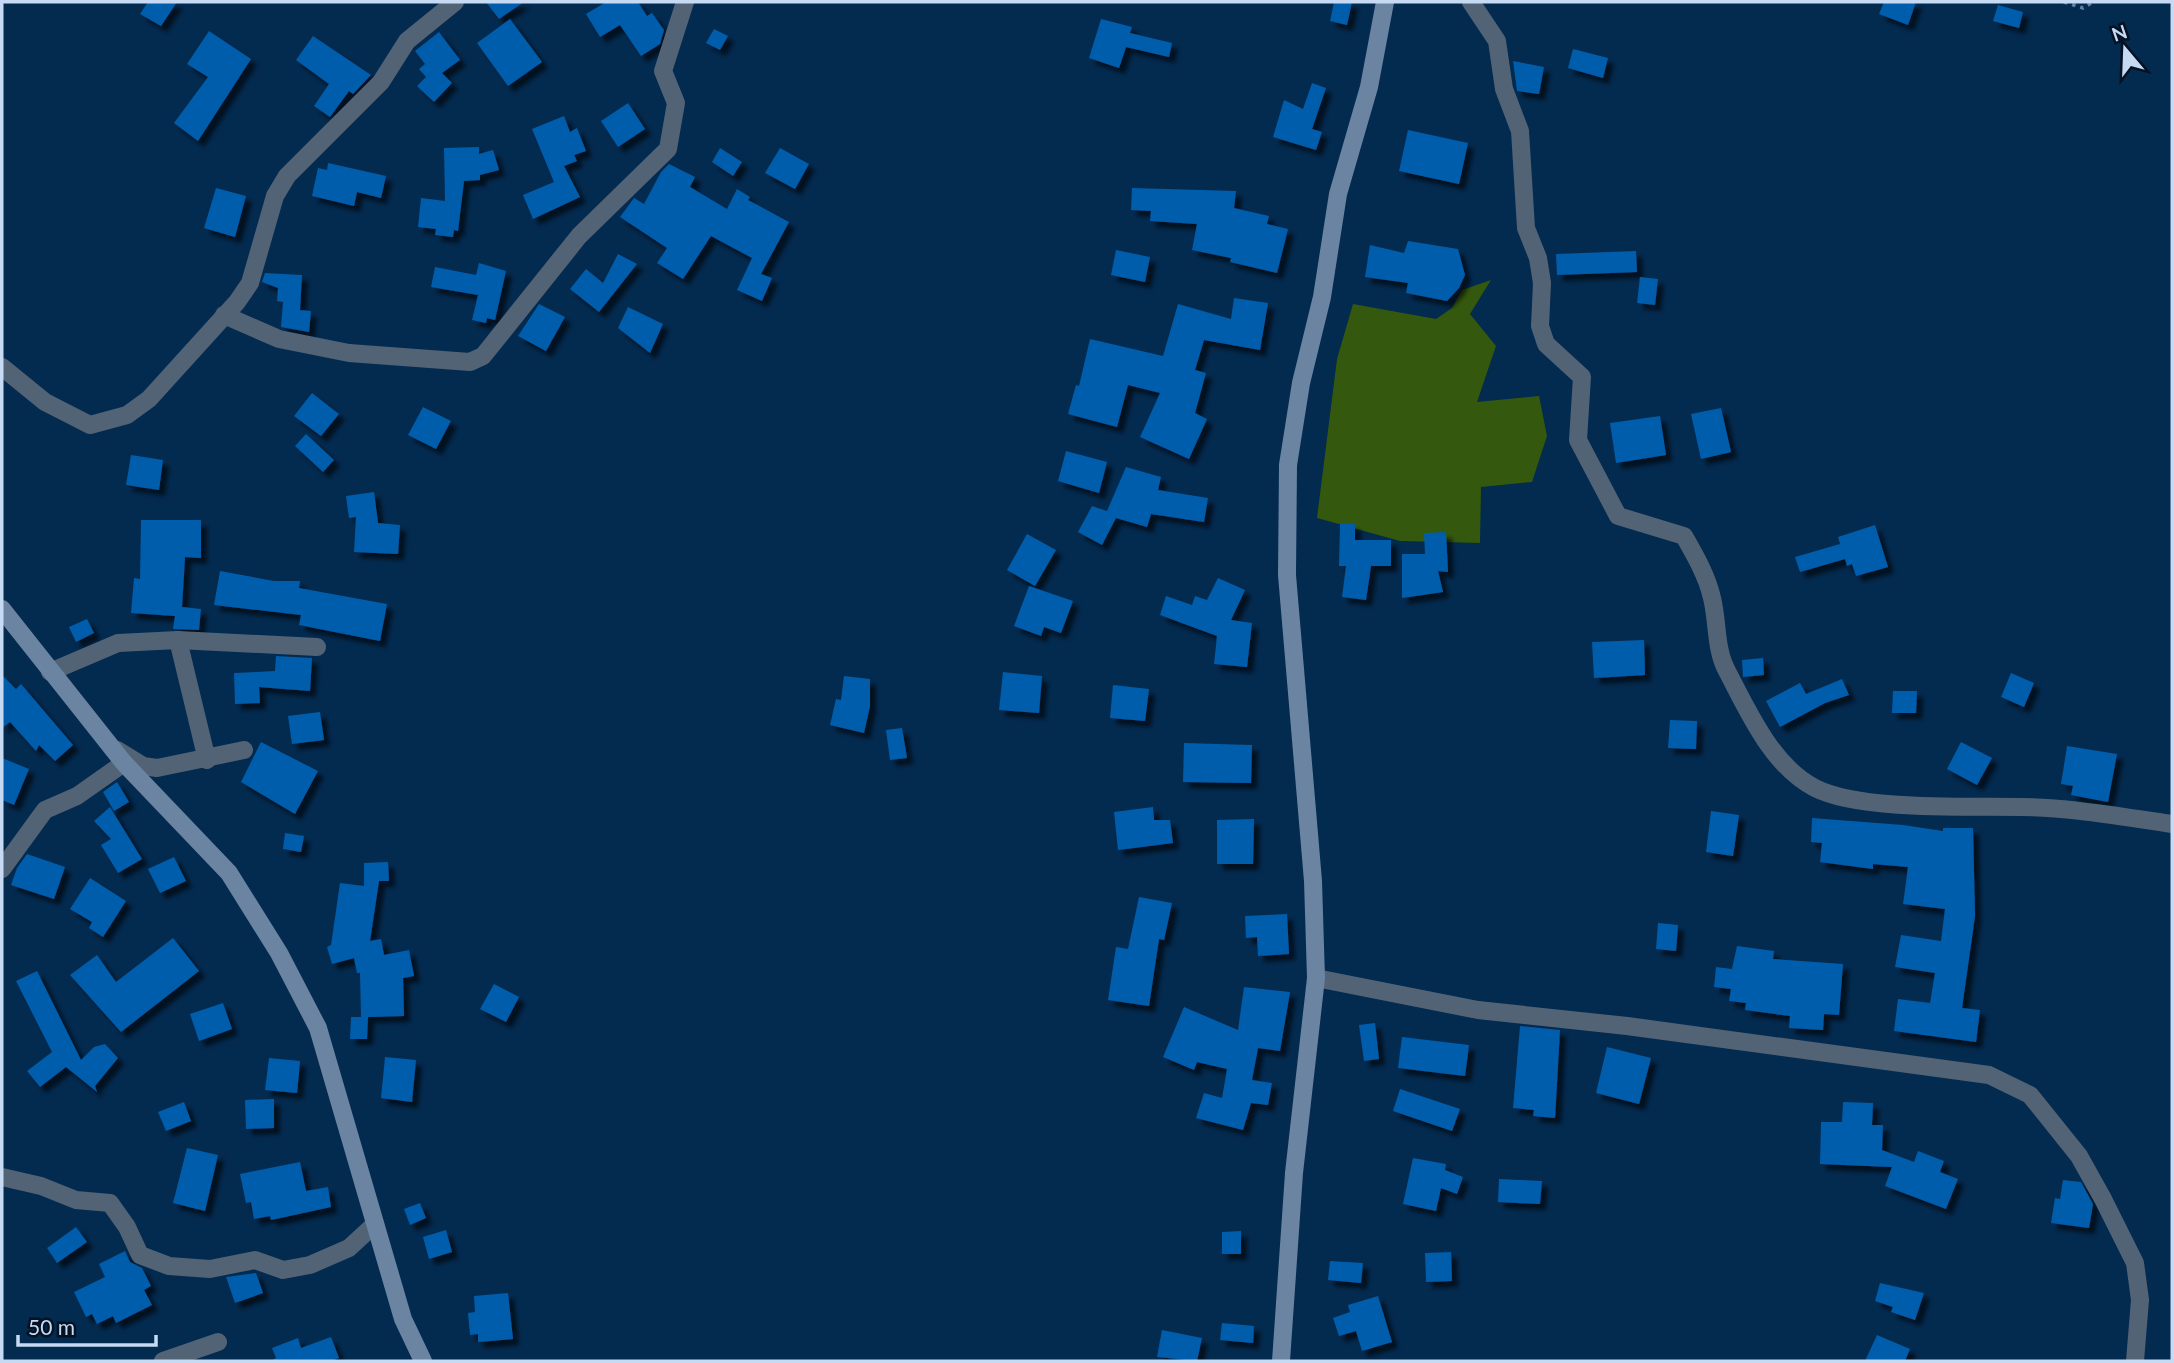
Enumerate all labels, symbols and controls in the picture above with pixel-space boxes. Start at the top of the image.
north arrow [2090,14,2160,84]
text: N [2109,19,2130,46]
scale bar [18,1304,156,1348]
text: 50 m [28,1314,75,1339]

